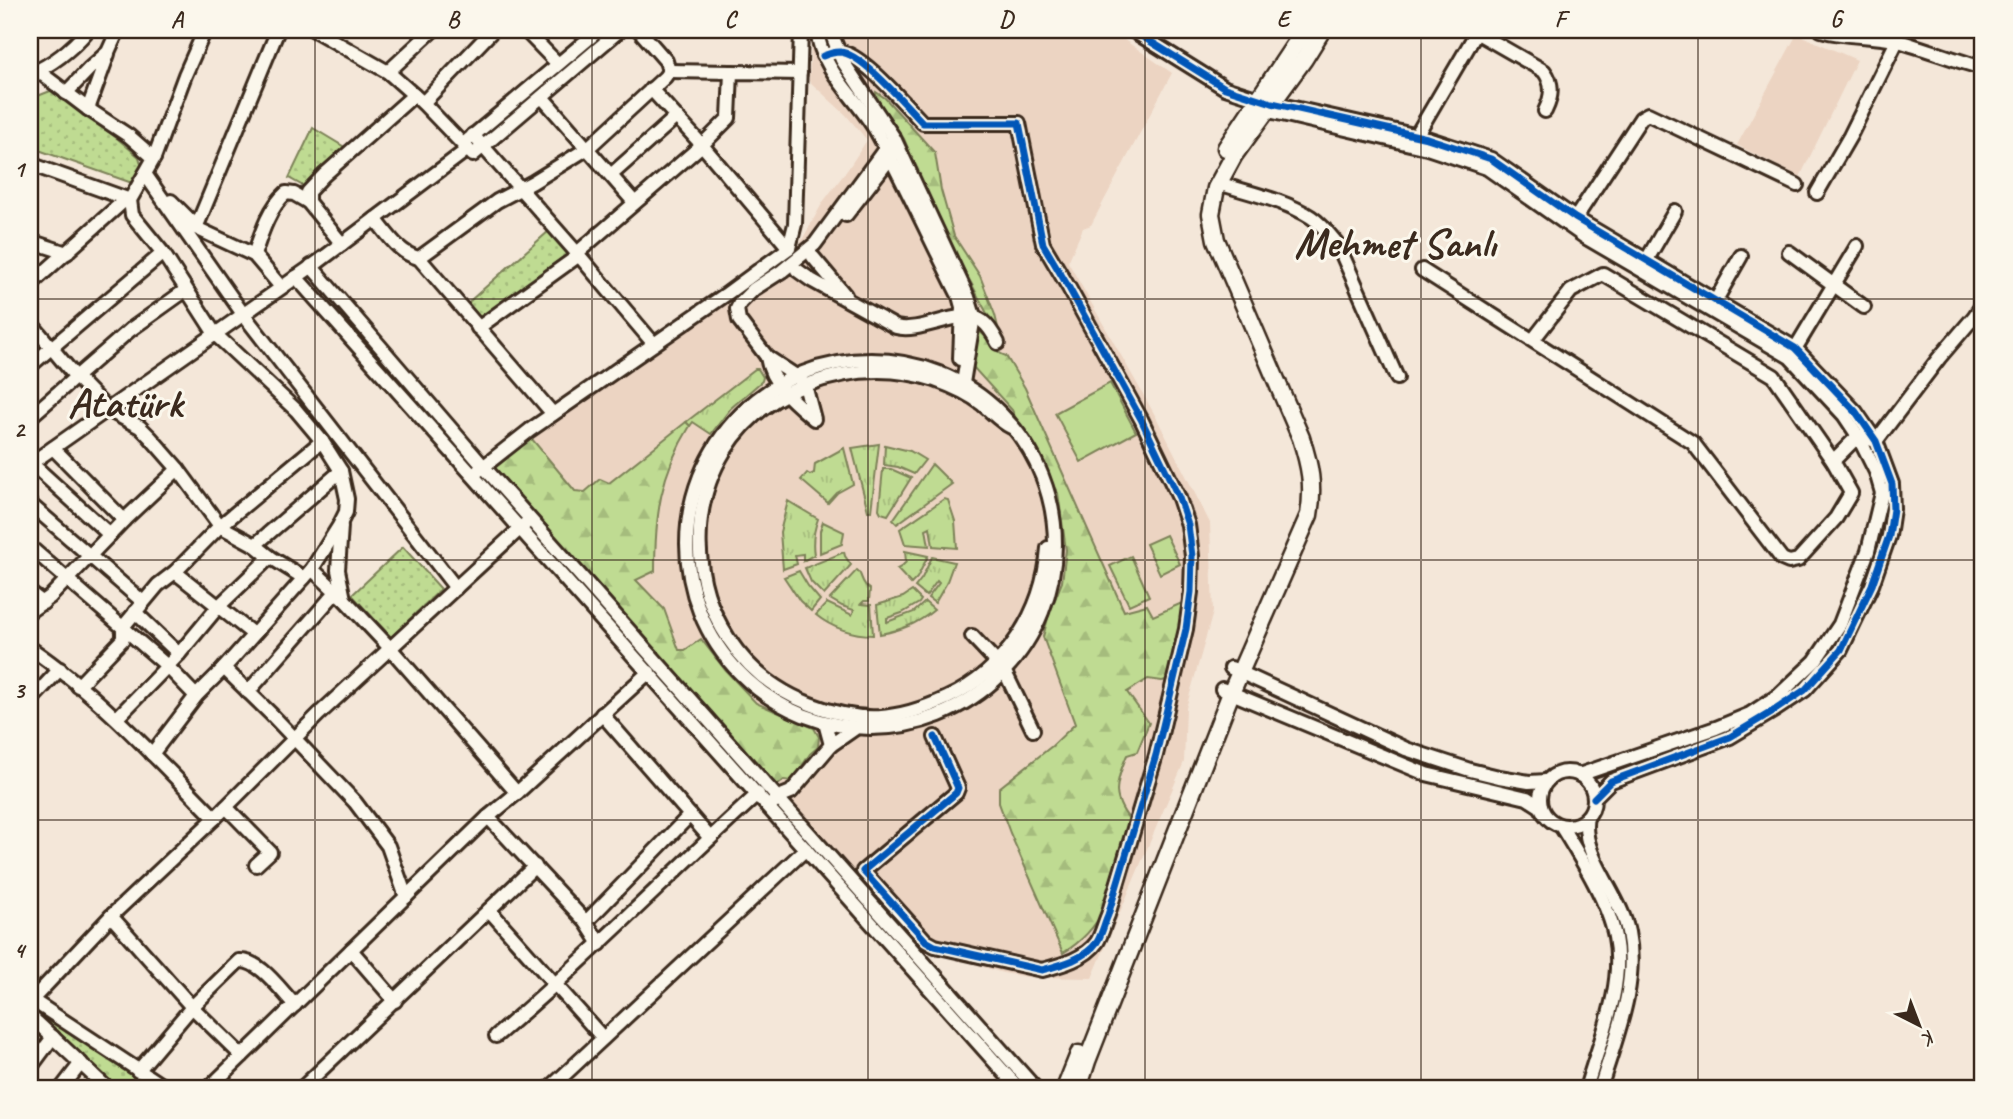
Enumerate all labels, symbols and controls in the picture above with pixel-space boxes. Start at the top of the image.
text: A [171,5,185,34]
text: B [447,5,461,34]
text: C [725,5,739,34]
text: D [999,5,1015,34]
text: E [1277,5,1293,34]
text: F [1555,5,1571,34]
text: G [1830,5,1845,34]
text: 1 [14,155,27,184]
district label: Mehmet Sanlı [1294,217,1499,270]
district label: Atatürk [68,377,185,430]
text: 2 [14,415,27,444]
text: 3 [14,676,27,705]
text: 4 [14,936,27,965]
north arrow [1884,990,1954,1060]
text: K [1915,1025,1941,1052]

